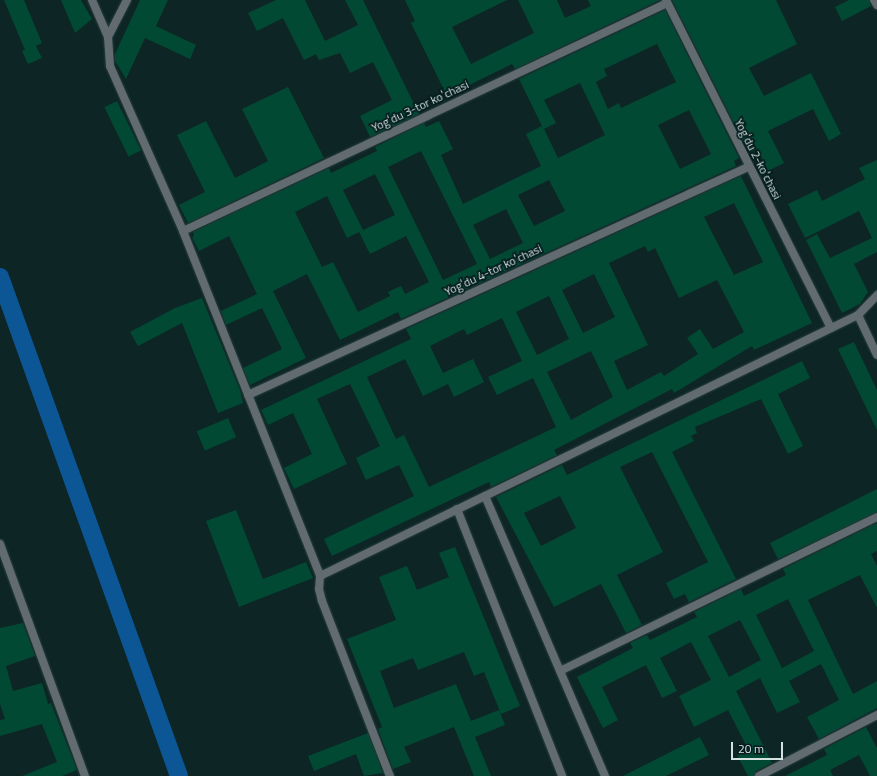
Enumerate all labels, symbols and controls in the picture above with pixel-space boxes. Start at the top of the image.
street label: Yogʻdu 3-tor koʻchasi [369,77,471,135]
street label: Yogʻdu 2-koʻchasi [731,116,785,202]
street label: Yogʻdu 4-tor koʻchasi [442,241,544,299]
scale bar [733,734,785,760]
text: 20 m [738,739,764,758]

